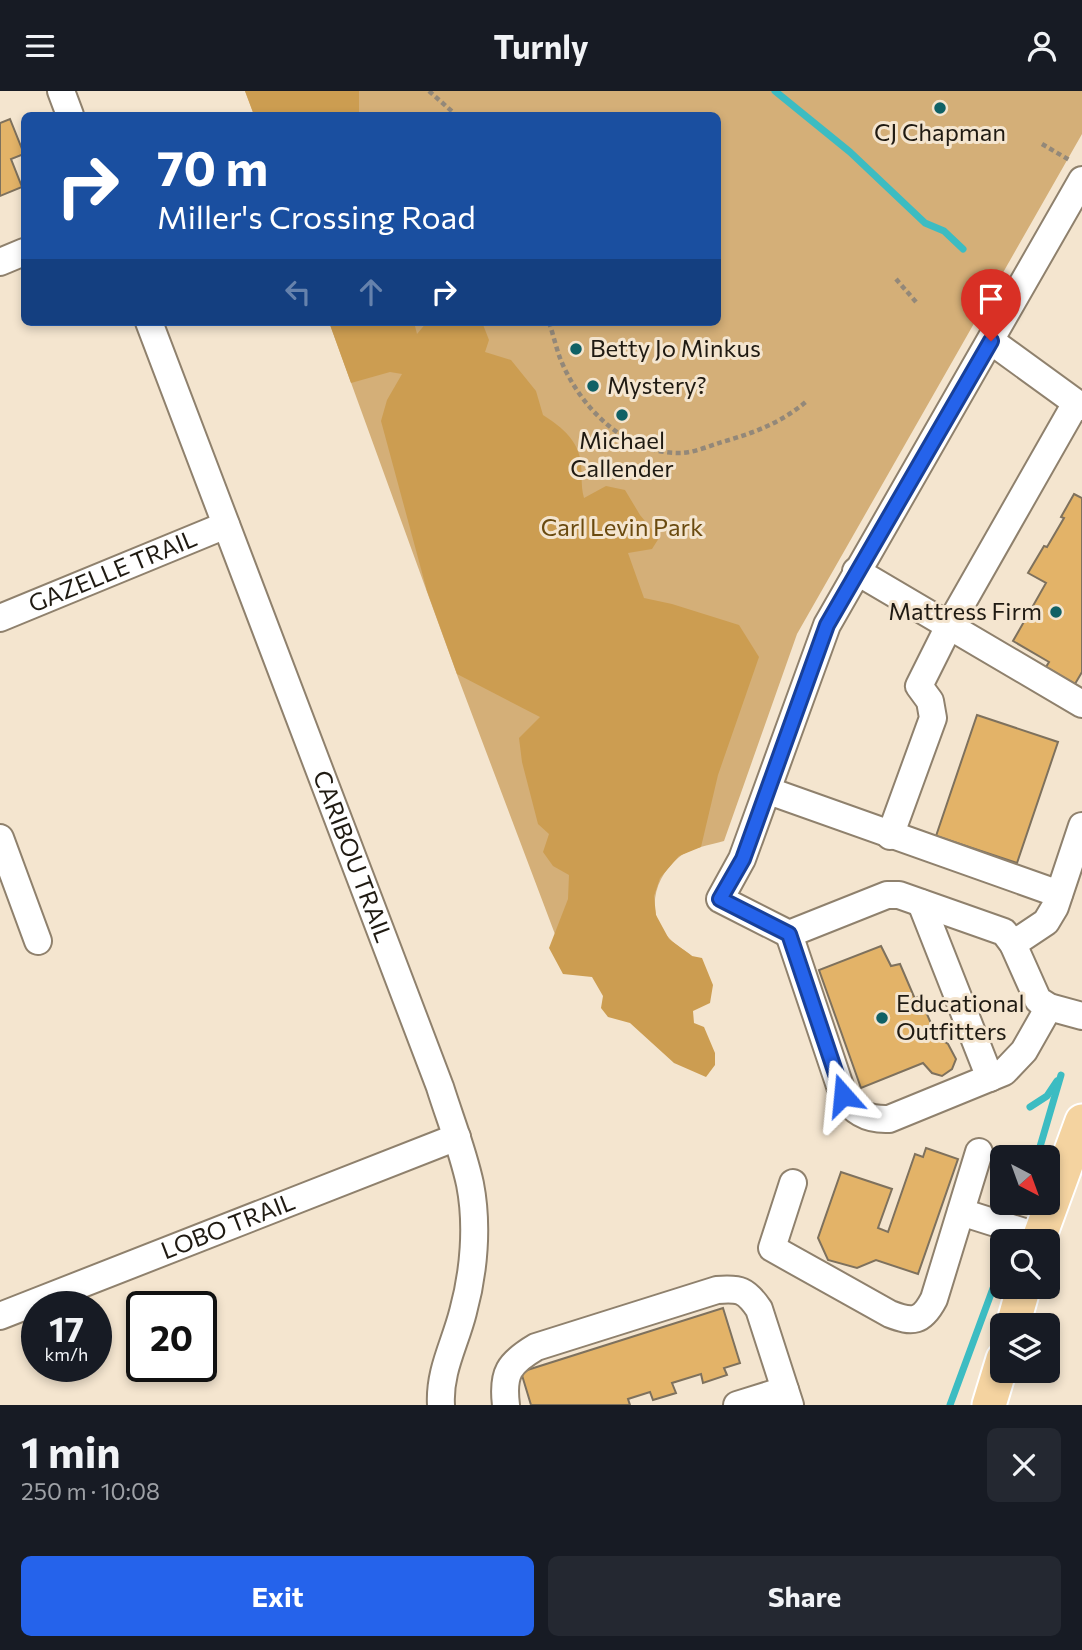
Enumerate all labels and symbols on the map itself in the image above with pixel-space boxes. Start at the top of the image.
marker: CJ Chapman [932,100,948,116]
place label: CJ Chapman [874,117,1006,146]
pin [961,269,1021,341]
place label: Betty Jo Minkus [590,333,761,362]
marker: Betty Jo Minkus [568,341,584,357]
place label: Mystery? [607,370,707,399]
marker: Mystery? [585,378,601,394]
marker: Michael Callender [614,407,630,423]
place label: Michael Callender [570,425,674,482]
park label: Carl Levin Park [541,512,703,541]
street label: GAZELLE TRAIL [24,523,201,618]
place label: Mattress Firm [888,596,1042,625]
marker: Mattress Firm [1048,604,1064,620]
street label: CARIBOU TRAIL [308,766,400,946]
place label: Educational Outfitters [896,988,1025,1045]
marker: Educational Outfitters [874,1010,890,1026]
position arrow [806,1058,880,1132]
north arrow [990,1145,1060,1215]
street label: LOBO TRAIL [157,1186,299,1264]
speed limit sign: 20 [126,1291,217,1382]

